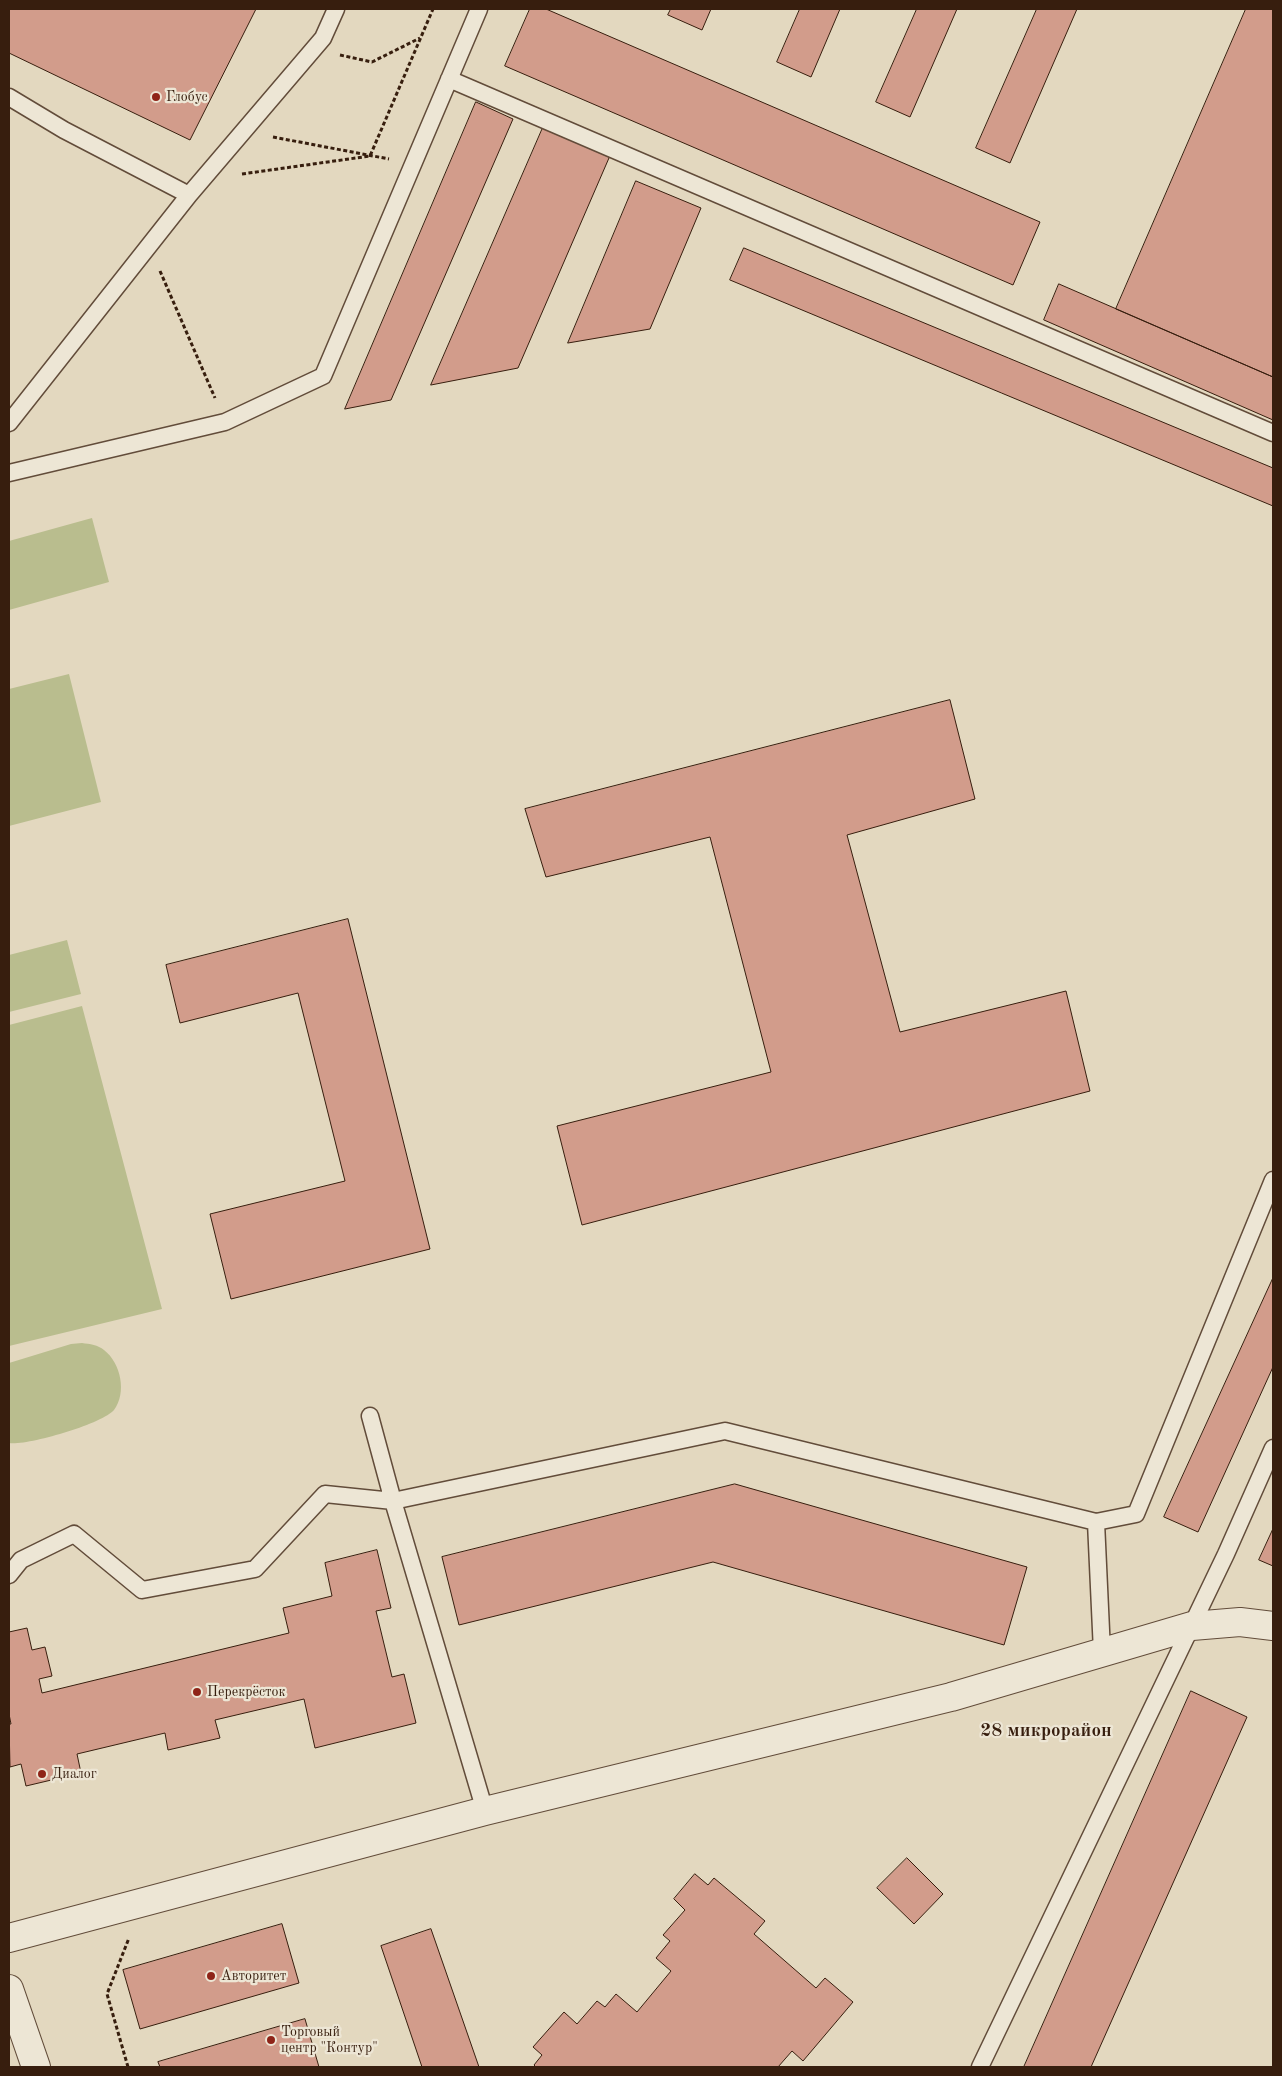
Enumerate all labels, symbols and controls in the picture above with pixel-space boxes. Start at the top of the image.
place label: Глобус [166,89,208,105]
marker: Глобус [150,91,162,103]
place label: Перекрёсток [207,1684,286,1700]
marker: Перекрёсток [191,1686,203,1698]
district label: 28 микрорайон [980,1720,1112,1742]
place label: Диалог [52,1766,97,1782]
marker: Диалог [36,1768,48,1780]
place label: Авторитет [221,1968,286,1984]
marker: Авторитет [205,1970,217,1982]
place label: Торговый центр "Контур" [281,2024,378,2056]
marker: Торговый центр "Контур" [265,2034,277,2046]

